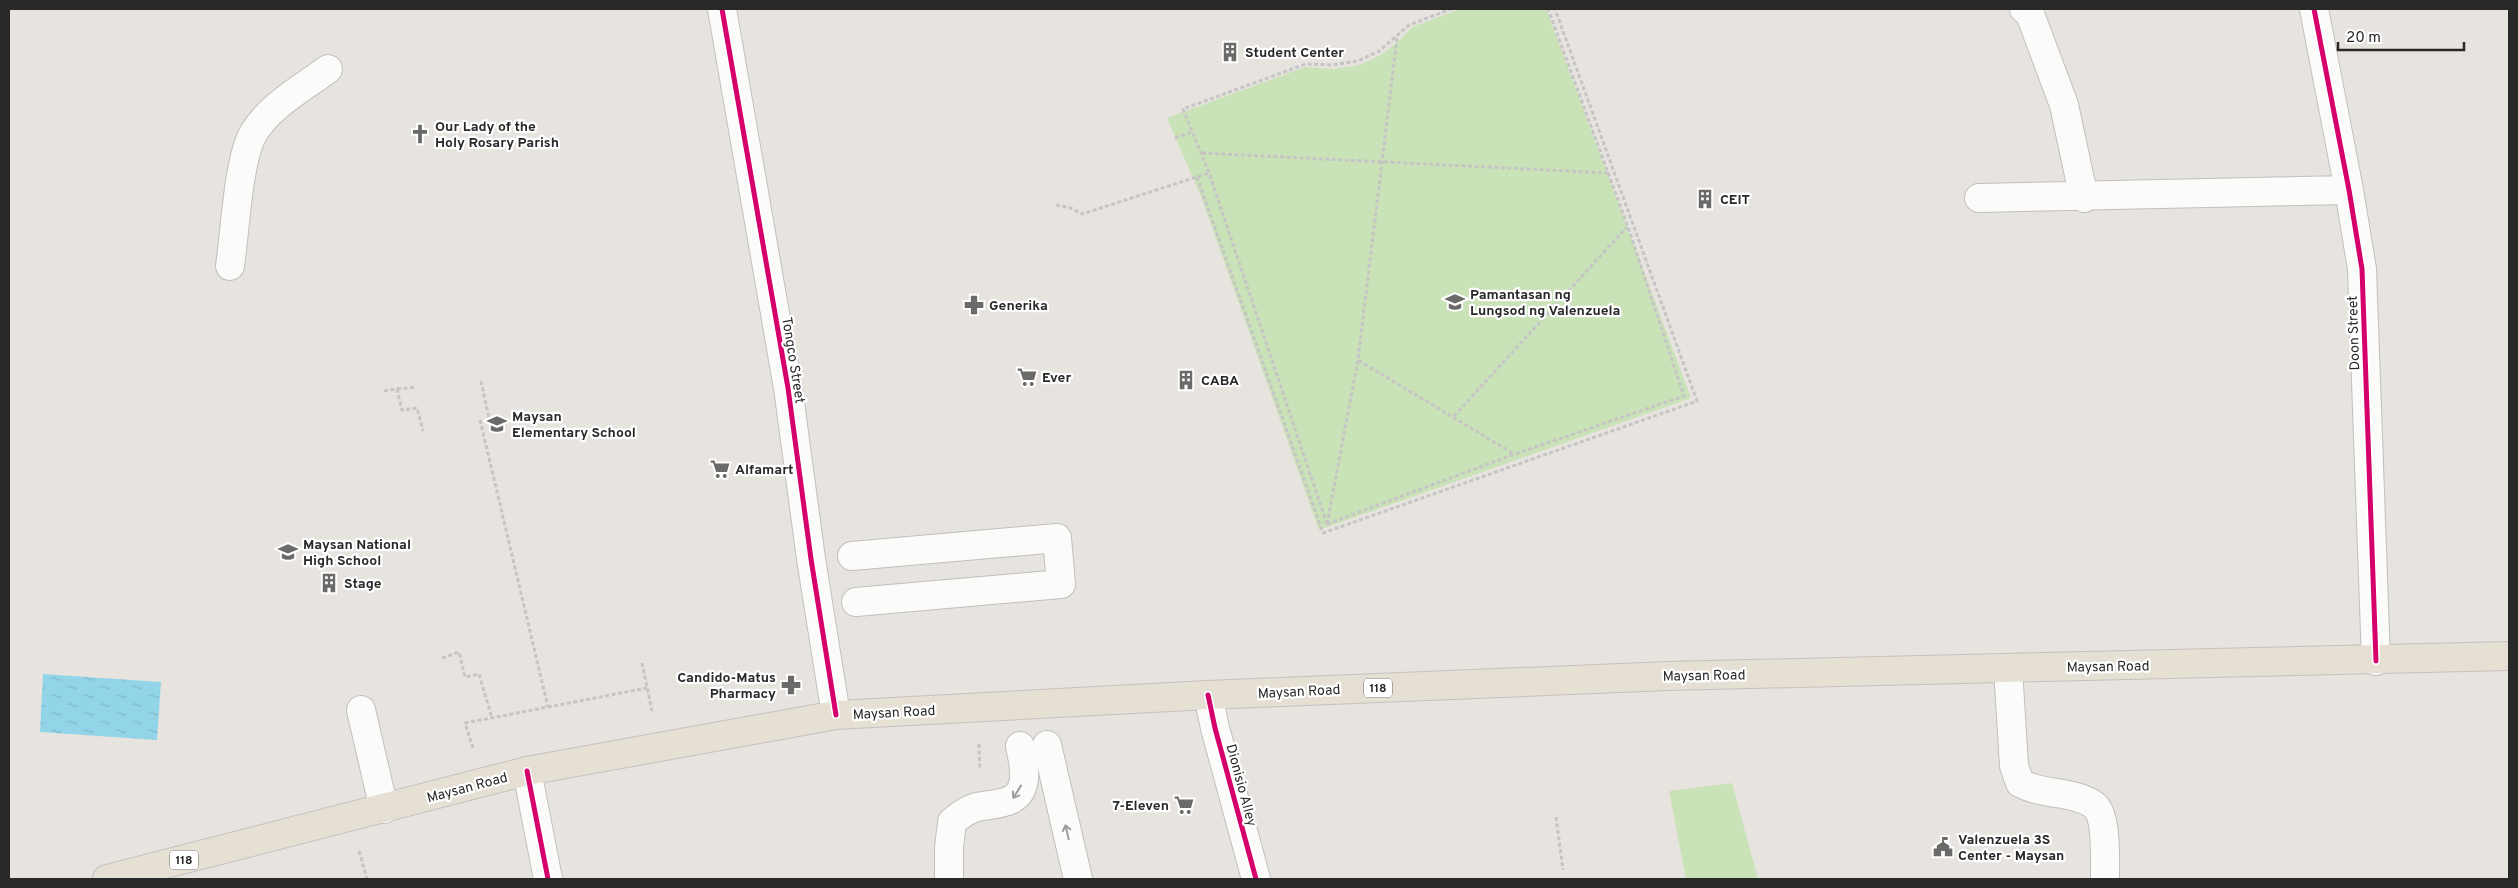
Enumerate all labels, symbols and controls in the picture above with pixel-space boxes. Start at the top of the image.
scale bar [2338,20,2464,52]
text: 20 m [2346,29,2381,48]
building icon: Student Center [1219,41,1241,63]
place label: Student Center [1245,45,1344,62]
place label: Our Lady of the Holy Rosary Parish [435,119,559,152]
church icon: Our Lady of the Holy Rosary Parish [409,123,431,145]
building icon: CEIT [1694,188,1716,210]
place label: CEIT [1720,192,1750,209]
place label: Pamantasan ng Lungsod ng Valenzuela [1470,287,1620,320]
school or university icon: Pamantasan ng Lungsod ng Valenzuela [1444,291,1466,313]
pharmacy icon: Generika [963,294,985,316]
street label: Doon Street [2345,295,2364,371]
place label: Generika [989,298,1048,315]
street label: Tongco Street [777,316,808,405]
supermarket icon: Ever [1016,366,1038,388]
building icon: CABA [1175,369,1197,391]
place label: Ever [1042,370,1071,387]
place label: CABA [1201,373,1239,390]
place label: Maysan Elementary School [512,409,636,442]
school or university icon: Maysan Elementary School [486,413,508,435]
supermarket icon: Alfamart [709,458,731,480]
place label: Alfamart [735,462,794,479]
place label: Maysan National High School [303,537,411,570]
school or university icon: Maysan National High School [277,541,299,563]
building icon: Stage [318,572,340,594]
place label: Stage [344,576,382,593]
street label: Maysan Road [2066,658,2150,677]
street label: Maysan Road [1662,667,1746,686]
place label: Candido-Matus Pharmacy [677,670,776,703]
pharmacy icon: Candido-Matus Pharmacy [780,674,802,696]
road number: 118 [1364,678,1392,698]
street label: Maysan Road [1257,682,1341,703]
street label: Maysan Road [852,703,936,724]
street label: Dionisio Alley [1221,742,1260,828]
street label: Maysan Road [425,770,510,807]
one-way arrow [1011,785,1021,799]
supermarket icon: 7-Eleven [1173,794,1195,816]
place label: 7-Eleven [1112,798,1169,815]
one-way arrow [1062,824,1071,840]
place label: Valenzuela 3S Center - Maysan [1958,832,2064,865]
public building icon: Valenzuela 3S Center - Maysan [1932,836,1954,858]
road number: 118 [170,850,198,870]

